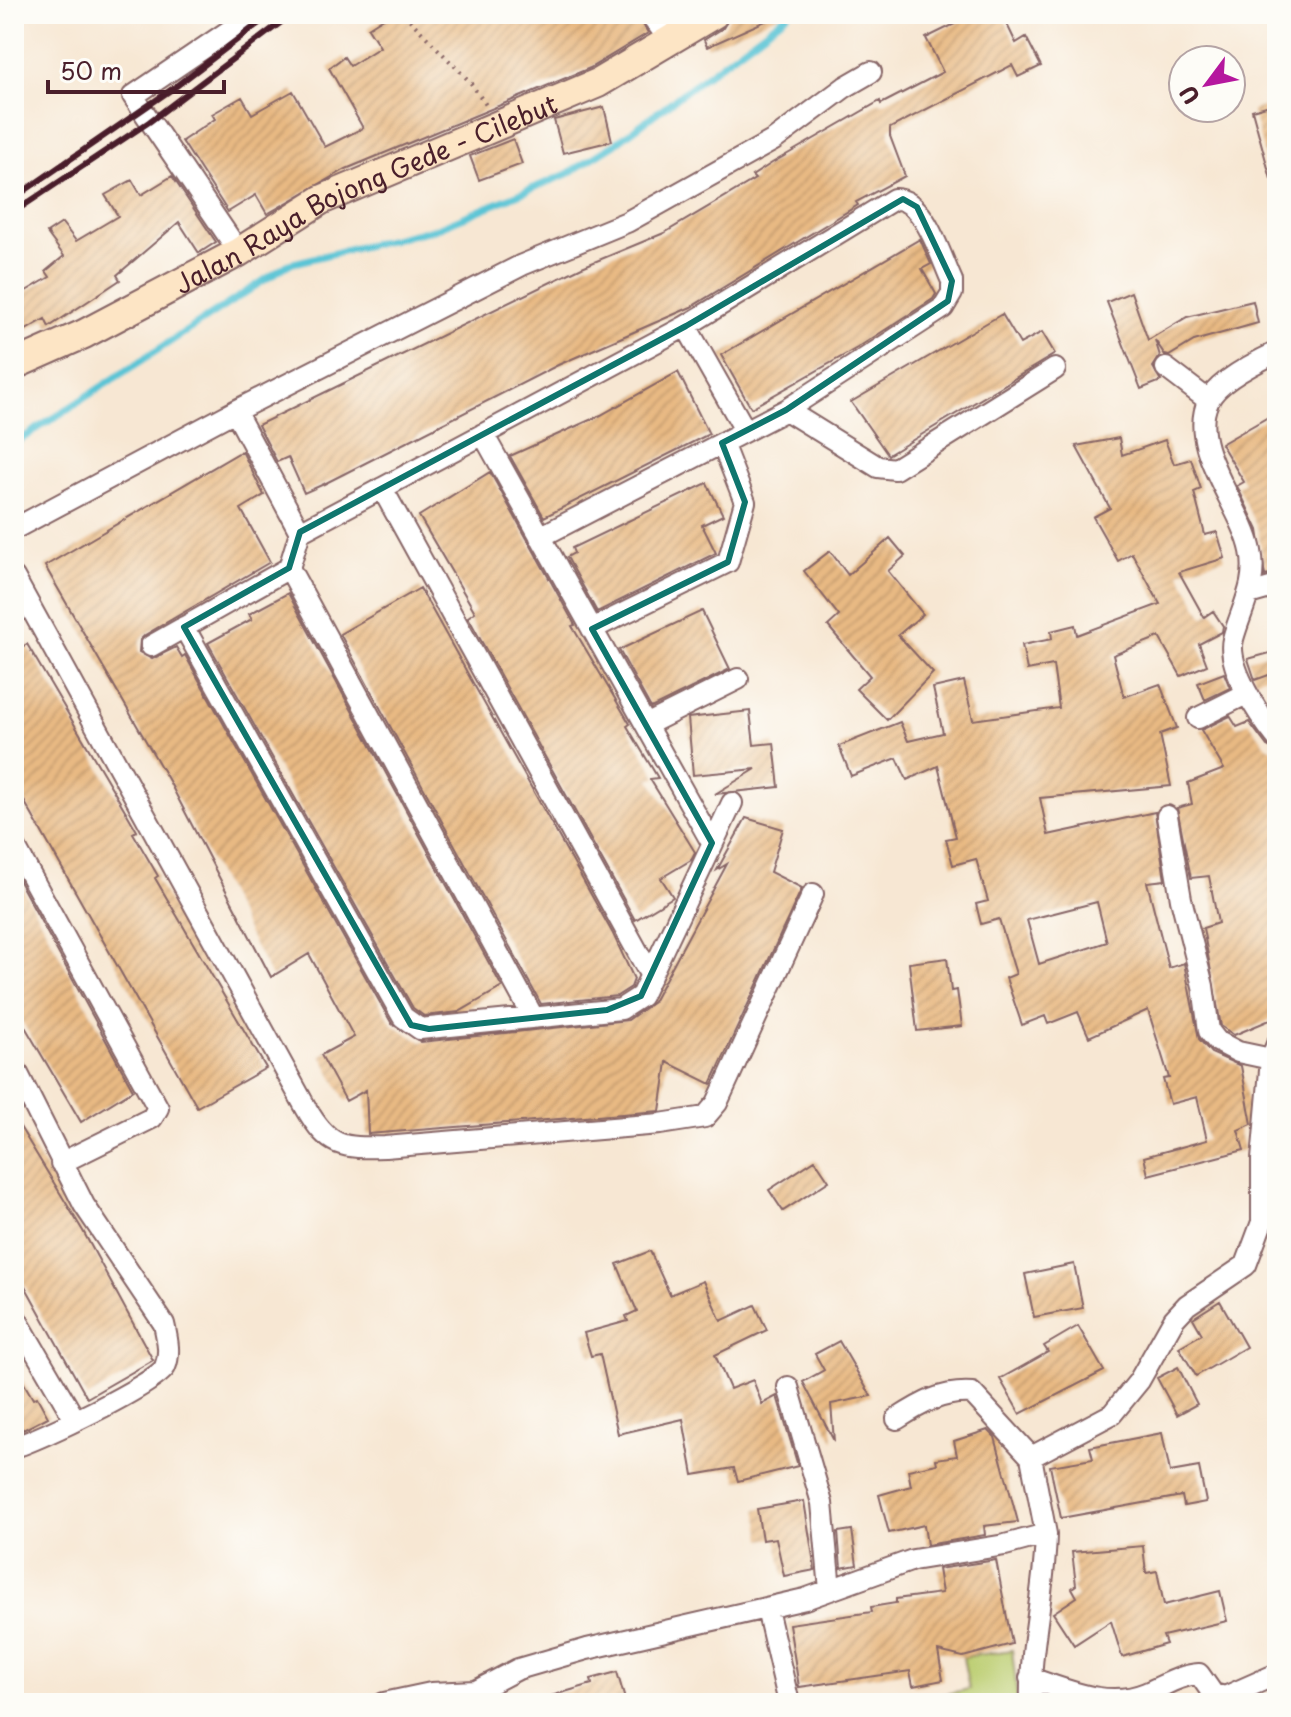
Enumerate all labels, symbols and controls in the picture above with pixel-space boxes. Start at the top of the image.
scale bar [48,44,224,94]
north arrow [1167,44,1247,124]
text: 50 m [60,52,122,88]
text: U [1170,80,1207,111]
street label: Jalan Raya Bojong Gede - Cilebut [167,83,563,303]

